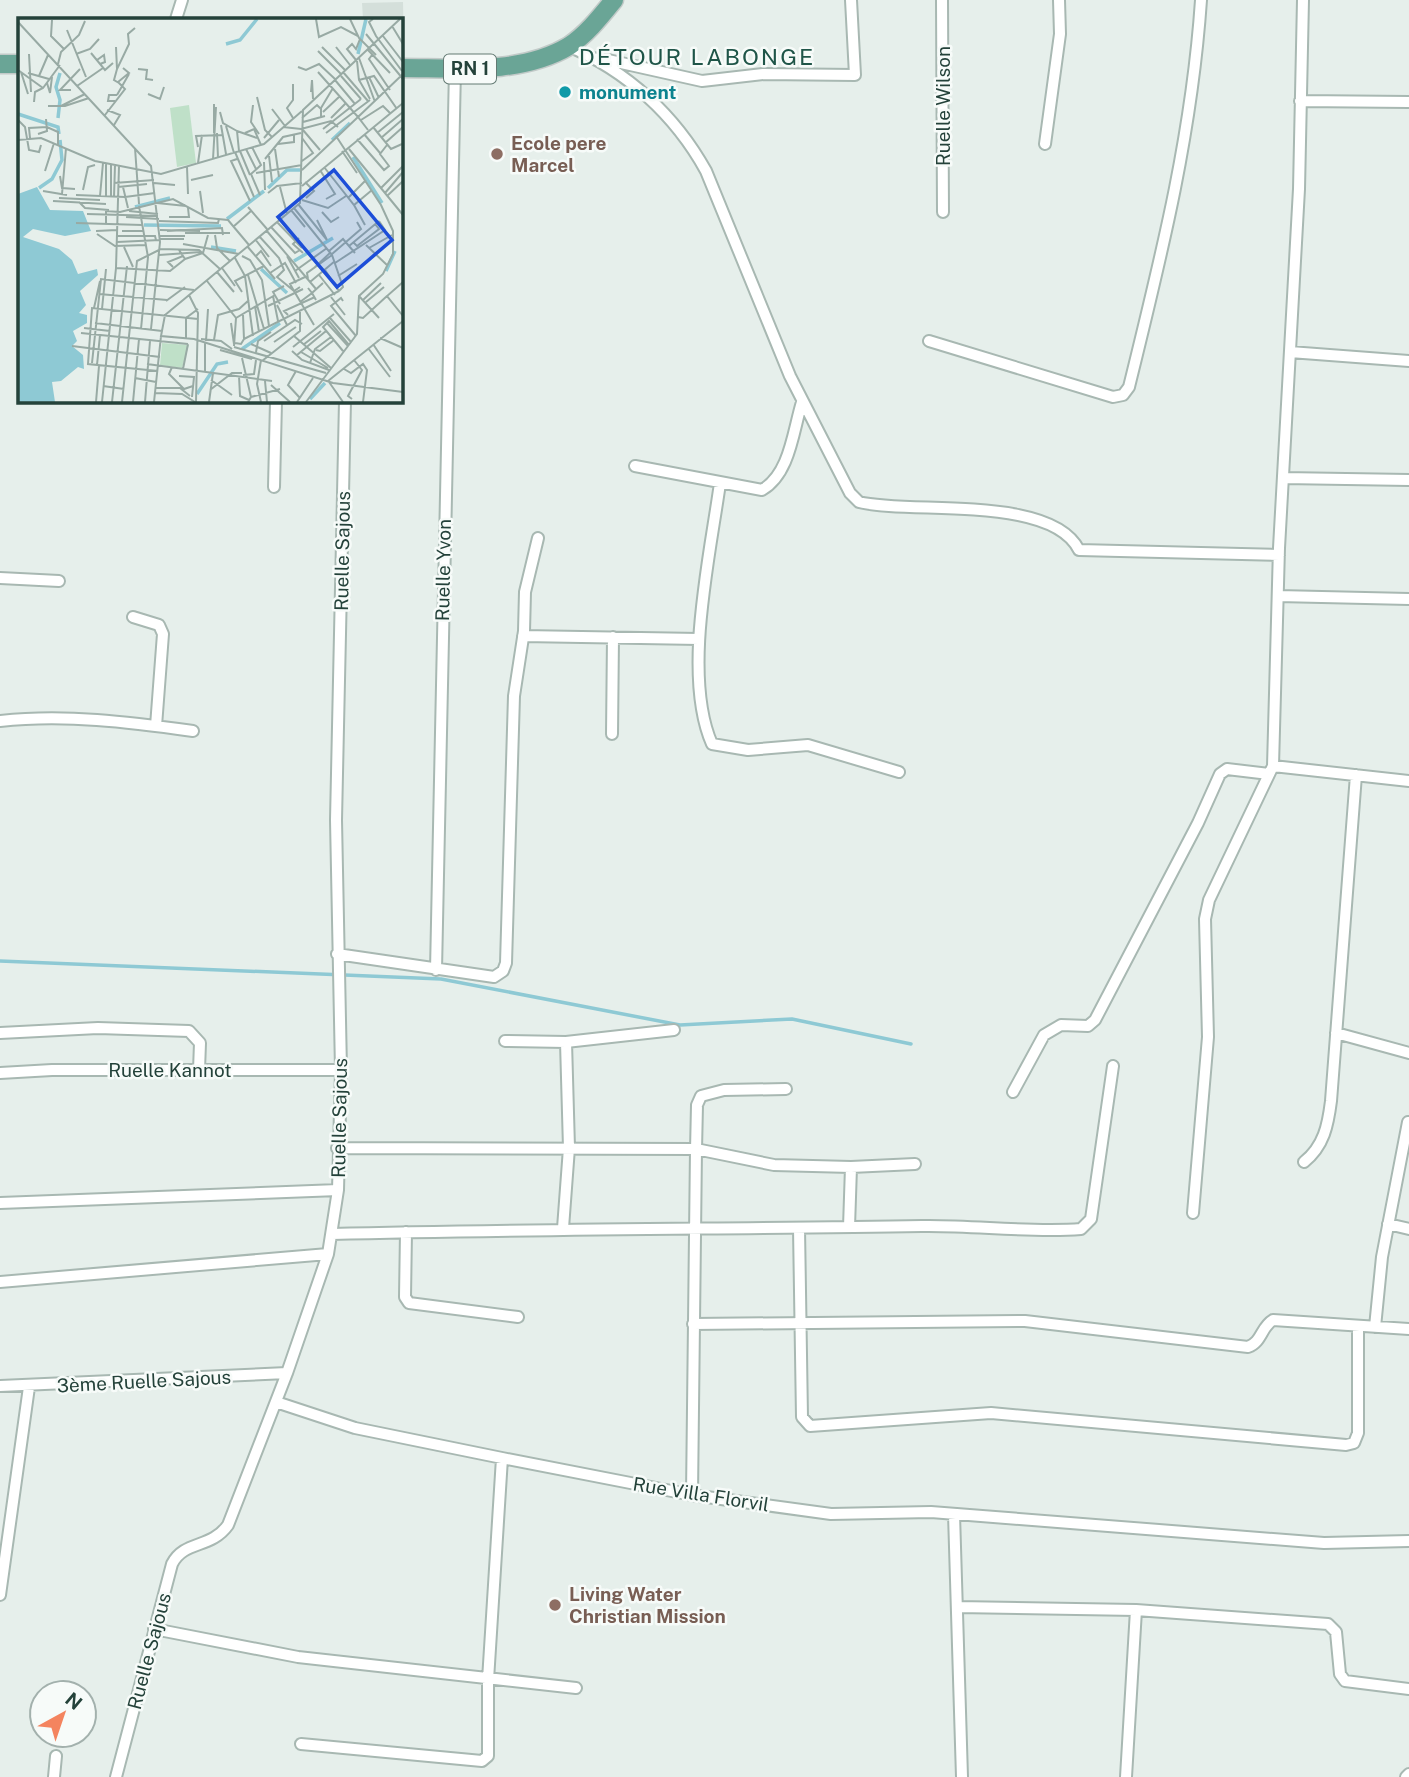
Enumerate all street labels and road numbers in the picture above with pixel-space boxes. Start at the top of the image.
street label: Ruelle Wilson [932,46,954,166]
road number: RN 1 [444,55,496,84]
street label: Ruelle Sajous [330,491,354,611]
street label: Ruelle Yvon [431,519,455,621]
street label: Ruelle Sajous [327,1058,351,1178]
street label: Ruelle Kannot [108,1059,232,1081]
street label: 3ème Ruelle Sajous [56,1365,232,1397]
street label: Rue Villa Florvil [631,1472,771,1516]
street label: Ruelle Sajous [123,1590,175,1712]

